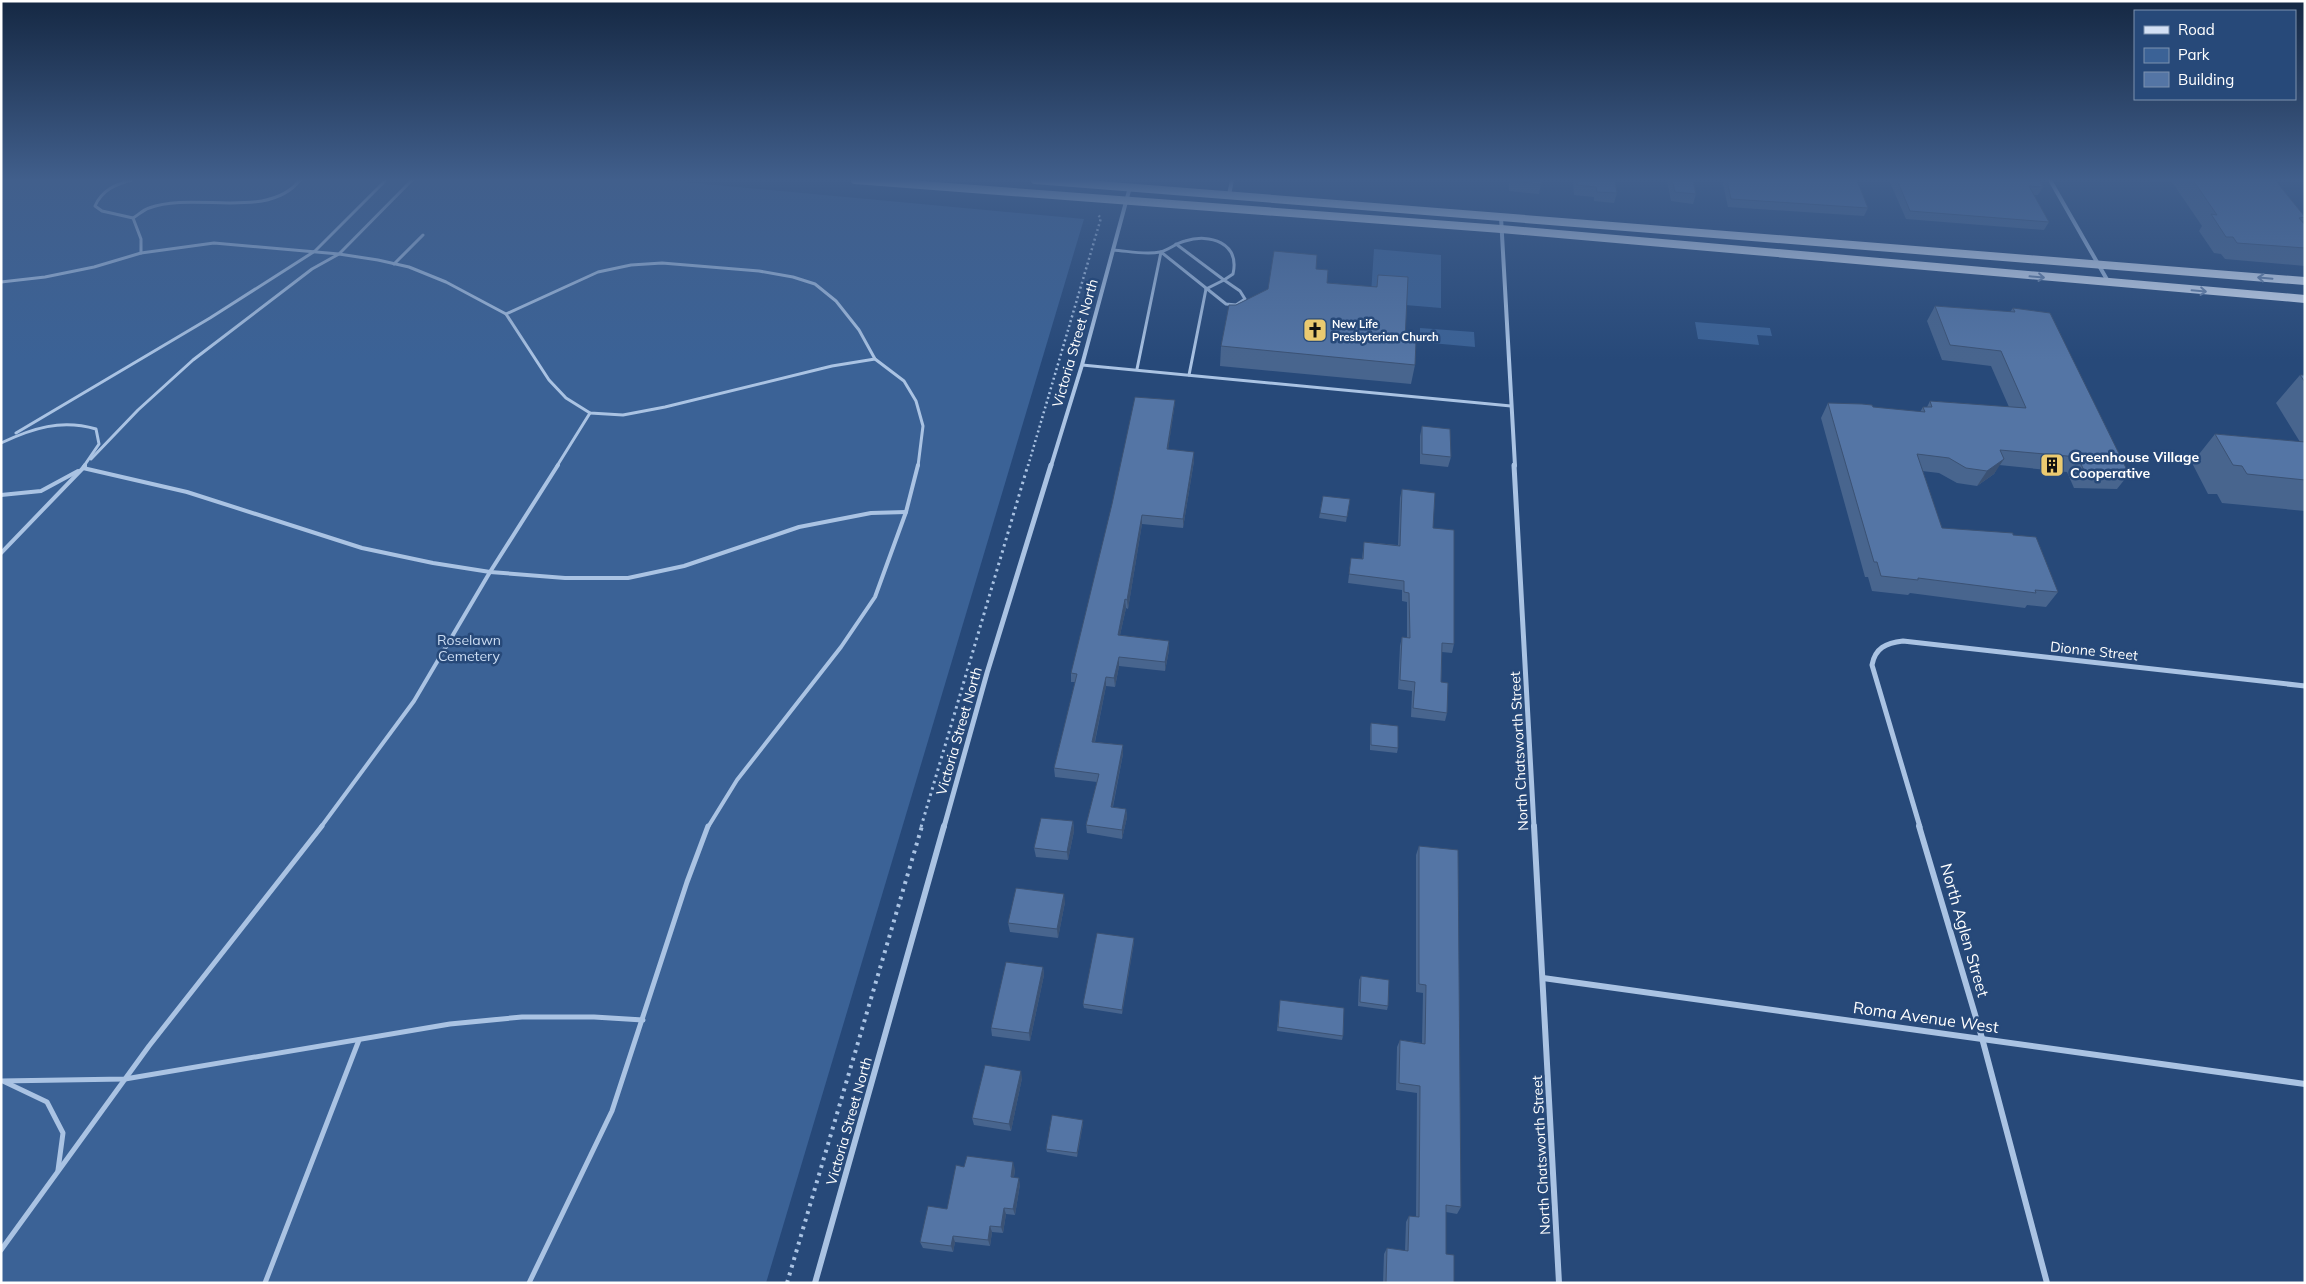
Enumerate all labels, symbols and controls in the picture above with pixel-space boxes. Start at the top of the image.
legend [2134,10,2296,100]
text: Road [2178,20,2215,39]
text: Park [2178,45,2210,64]
text: Building [2178,70,2234,89]
one-way arrow [2029,272,2045,281]
one-way arrow [2257,273,2273,282]
street label: Victoria Street North [1048,277,1102,409]
one-way arrow [2191,286,2207,295]
church icon: New Life Presbyterian Church [1302,317,1328,343]
place label: New Life Presbyterian Church [1332,317,1439,344]
place label: Greenhouse Village Cooperative [2070,448,2200,482]
building icon: Greenhouse Village Cooperative [2039,452,2065,478]
park label: Roselawn Cemetery [437,631,501,665]
street label: Dionne Street [2049,637,2139,665]
street label: Victoria Street North [932,665,986,797]
street label: North Chatsworth Street [1506,671,1532,831]
street label: North Aglen Street [1936,861,1994,1000]
street label: Roma Avenue West [1852,997,2000,1037]
street label: Victoria Street North [822,1055,876,1187]
street label: North Chatsworth Street [1528,1075,1554,1235]

